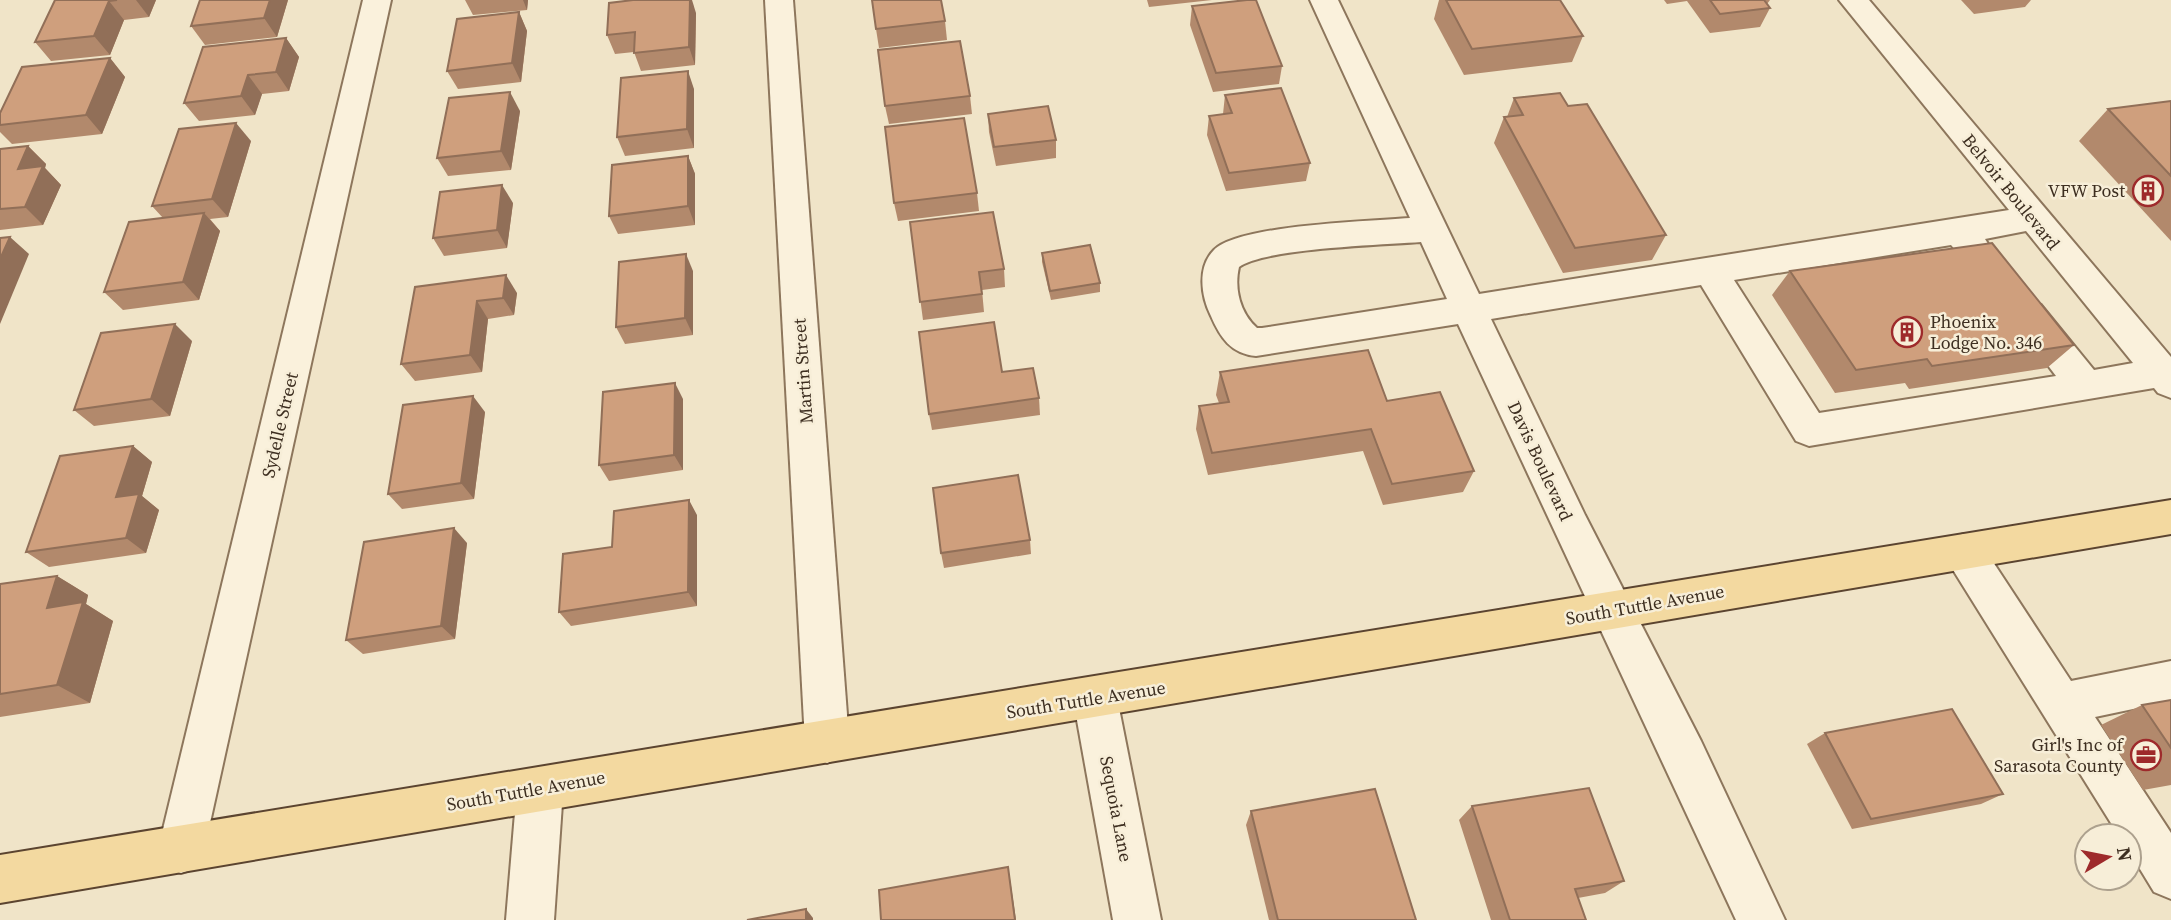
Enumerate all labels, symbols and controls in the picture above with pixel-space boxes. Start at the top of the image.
street label: Belvoir Boulevard [1957,128,2066,255]
building icon: VFW Post [2131,174,2165,208]
place label: VFW Post [2048,178,2125,203]
place label: Phoenix Lodge No. 346 [1930,309,2042,355]
building icon: Phoenix Lodge No. 346 [1890,315,1924,349]
street label: Martin Street [786,317,819,425]
street label: Sydelle Street [255,370,304,480]
street label: Davis Boulevard [1502,397,1579,525]
street label: South Tuttle Avenue [1564,578,1726,631]
street label: South Tuttle Avenue [1005,675,1167,724]
place label: Girl's Inc of Sarasota County [1994,732,2125,778]
office icon: Girl's Inc of Sarasota County [2129,738,2163,772]
street label: Sequoia Lane [1094,754,1139,864]
street label: South Tuttle Avenue [445,764,607,817]
north arrow [2073,822,2143,892]
text: N [2111,845,2139,863]

